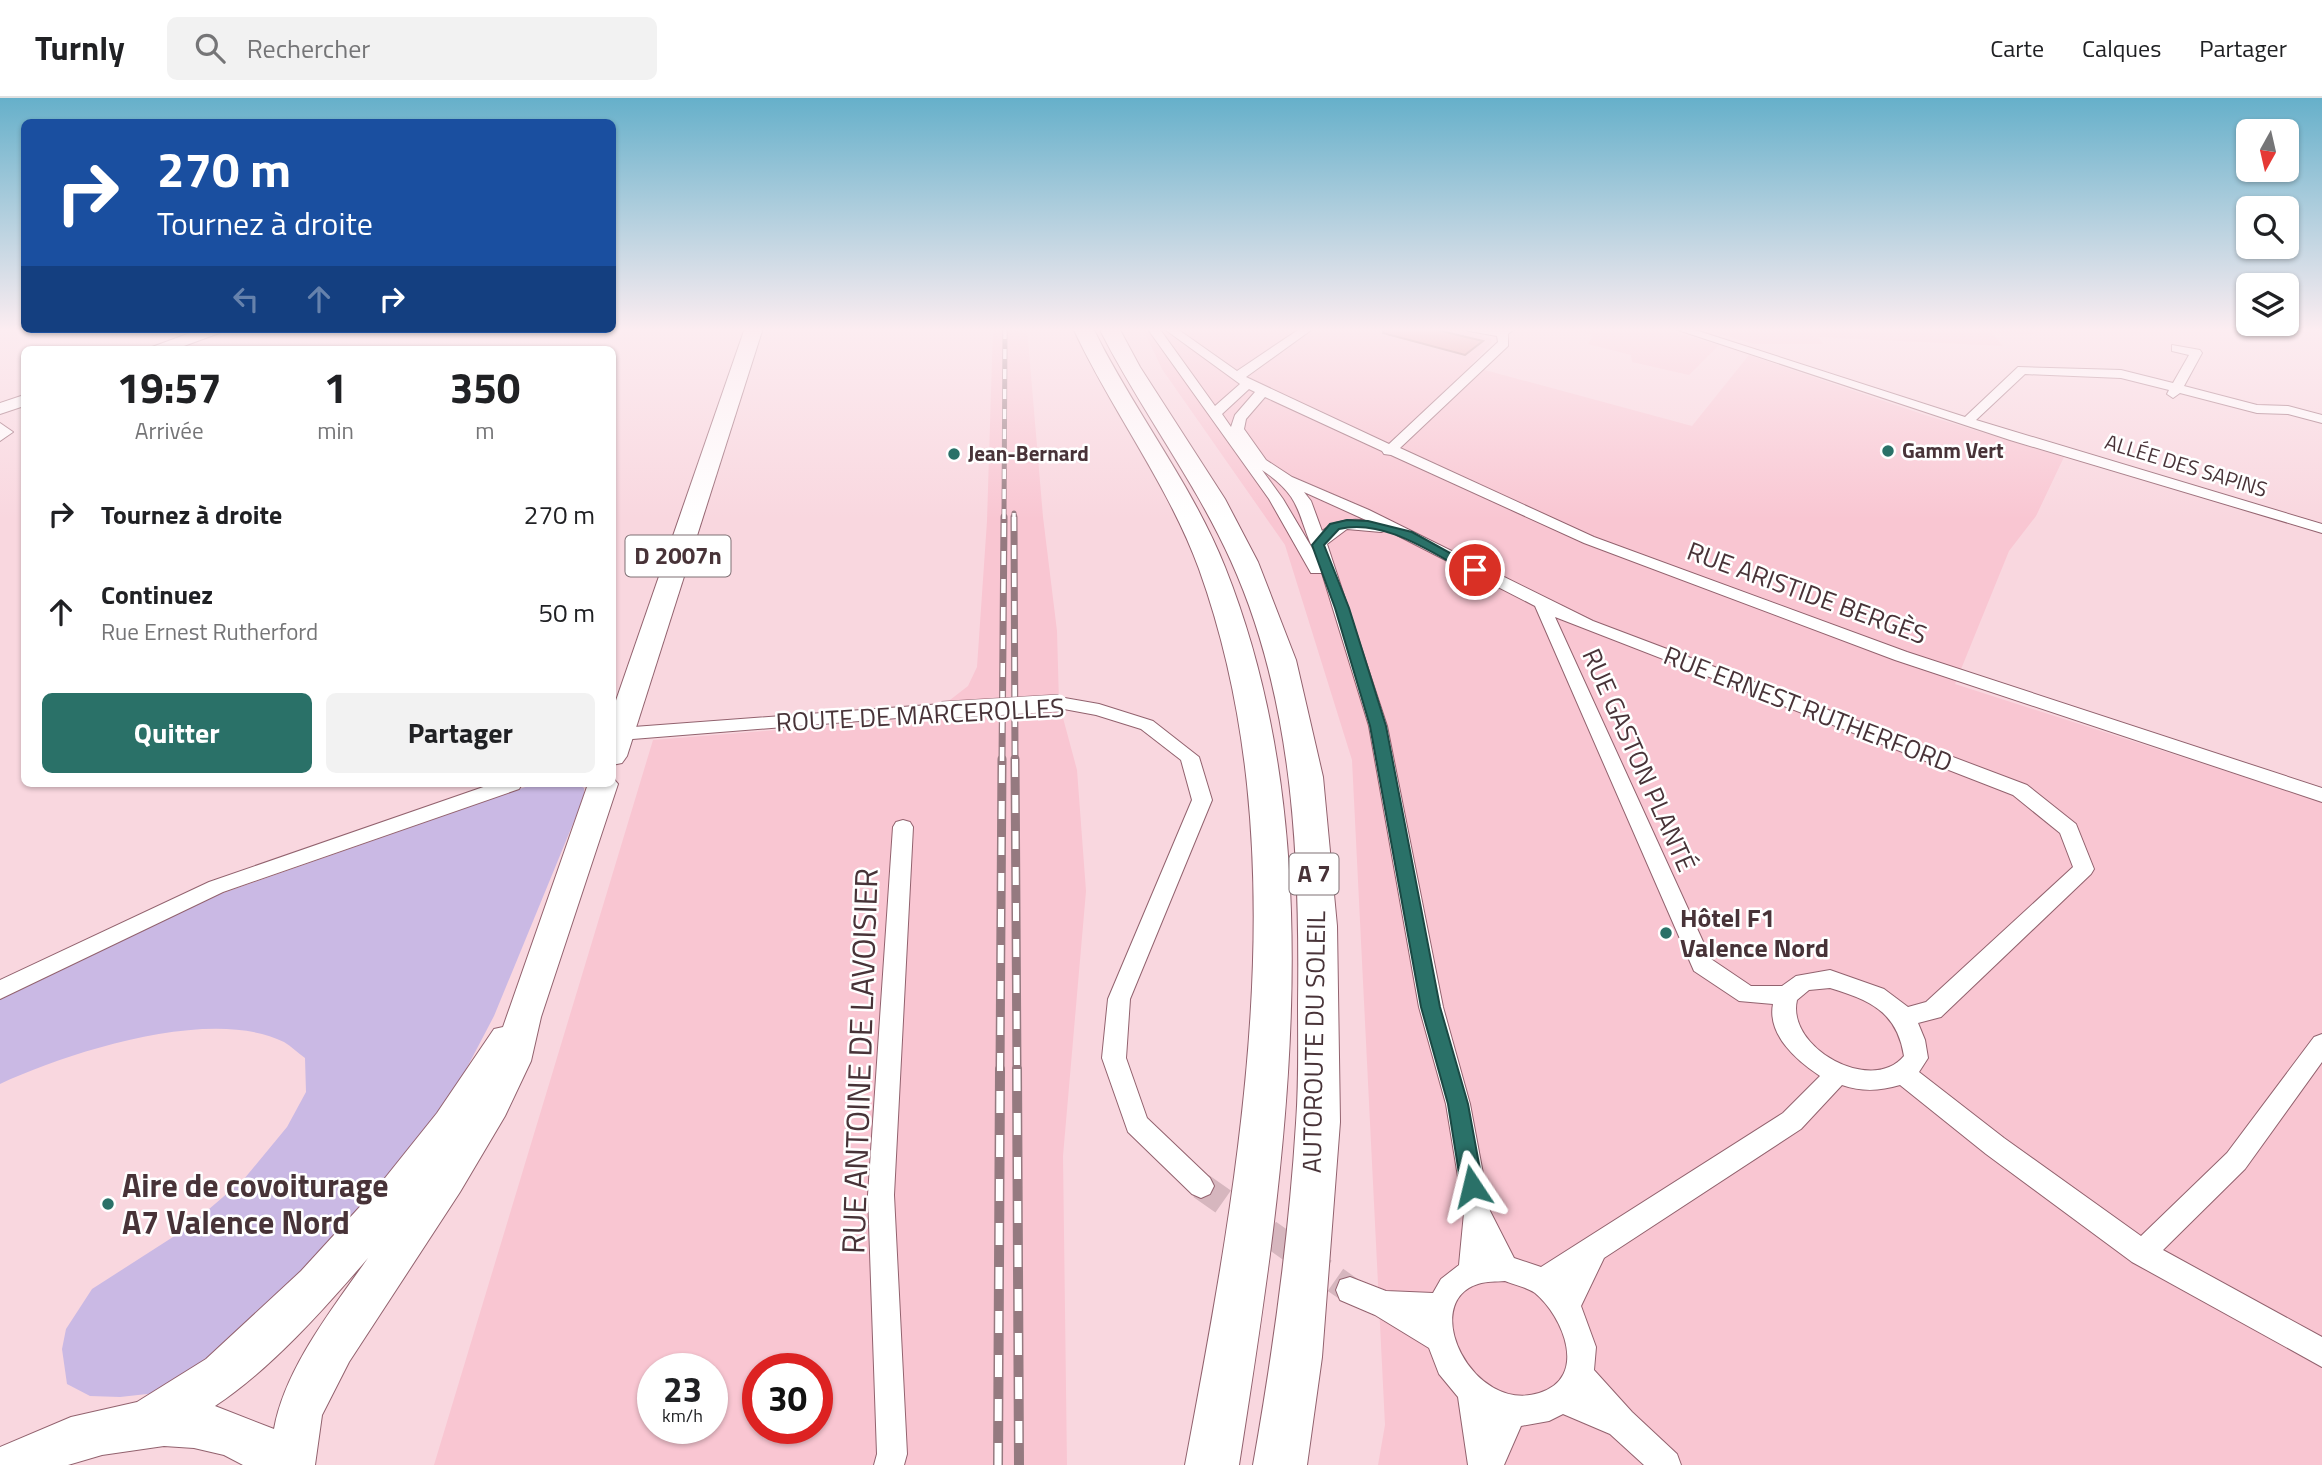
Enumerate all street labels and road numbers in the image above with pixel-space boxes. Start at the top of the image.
street label: ALLÉE DES SAPINS [2101,425,2272,505]
street label: RUE ARISTIDE BERGÈS [1682,531,1933,654]
road number: D 2007n [626,536,730,576]
street label: RUE ERNEST RUTHERFORD [1658,635,1958,782]
street label: RUE GASTON PLANTÉ [1573,642,1706,878]
street label: ROUTE DE MARCEROLLES [775,687,1065,742]
road number: A 7 [1290,854,1338,894]
street label: RUE ANTOINE DE LAVOISIER [828,867,890,1255]
street label: AUTOROUTE DU SOLEIL [1292,910,1335,1173]

